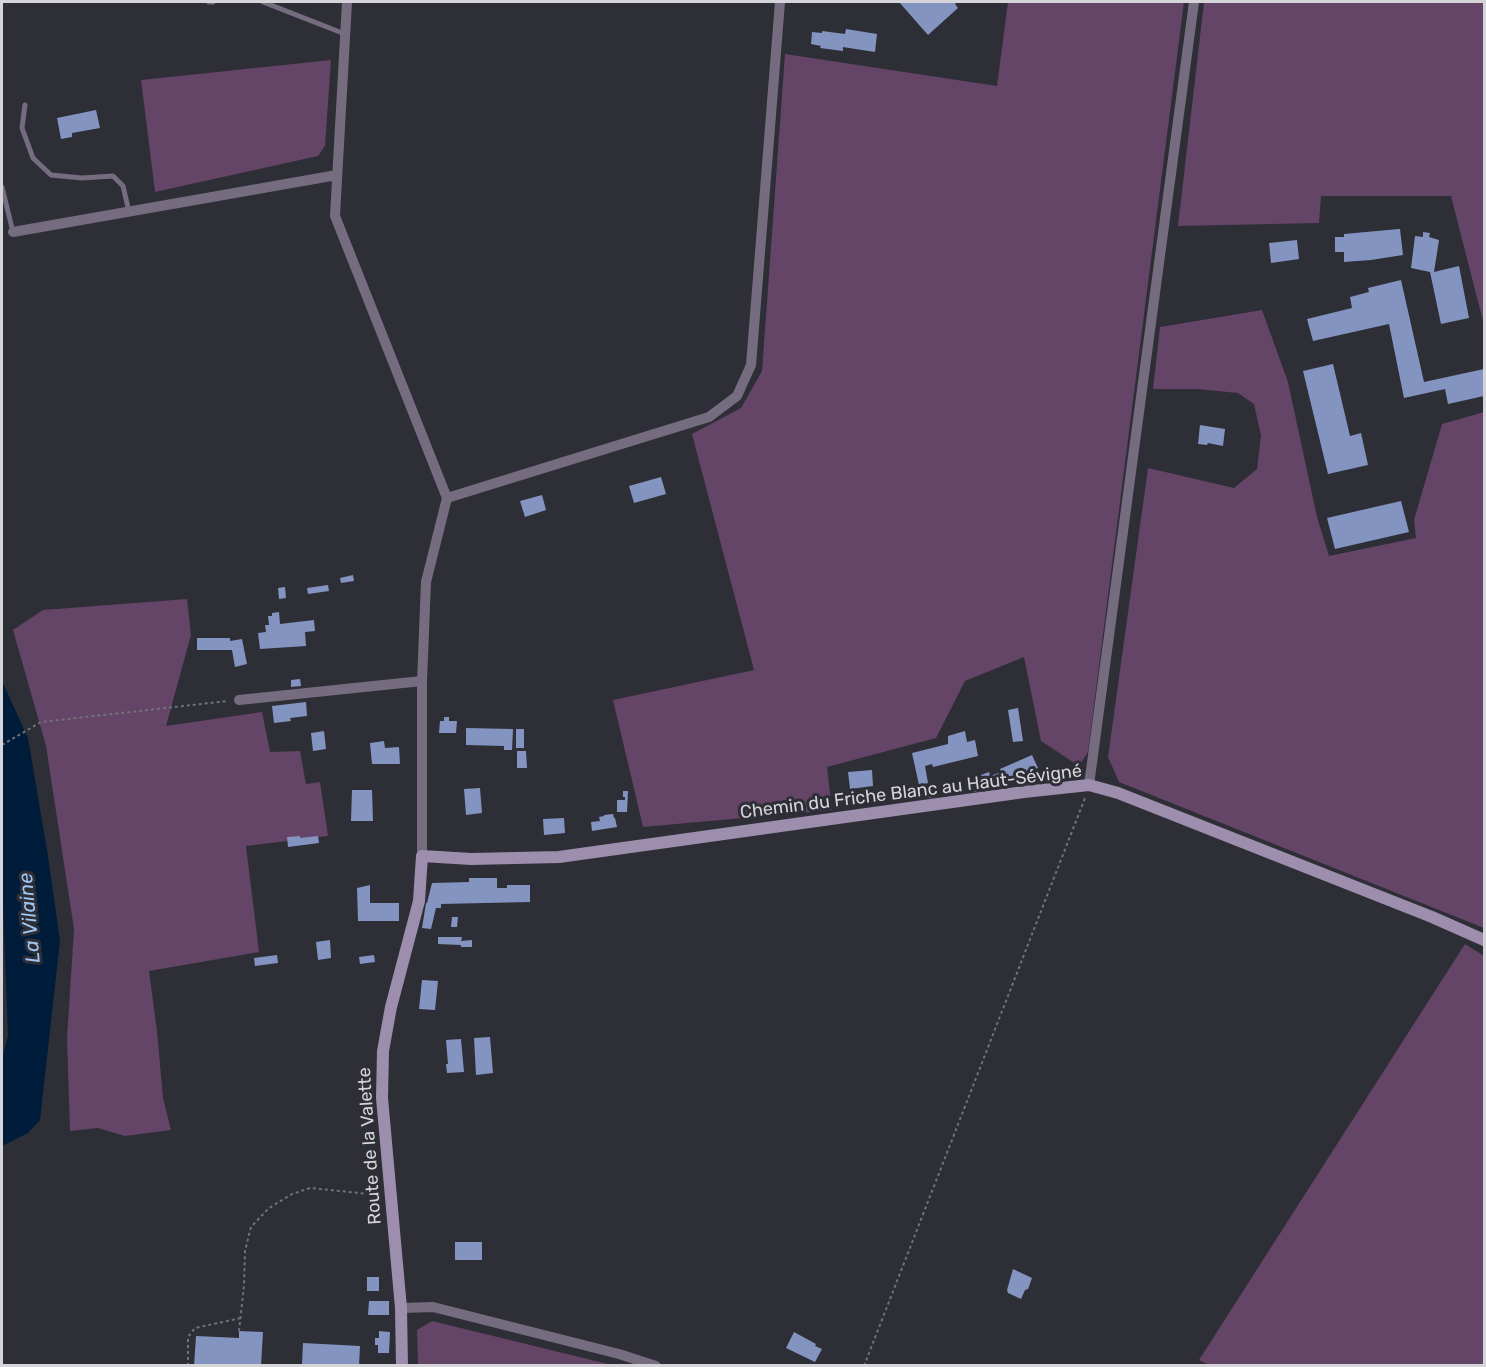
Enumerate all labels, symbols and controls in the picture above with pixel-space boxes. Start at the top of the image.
street label: Chemin du Friche Blanc au Haut-Sévigné [739,760,1083,824]
water label: La Vilaine [14,872,46,964]
street label: Route de la Valette [354,1067,386,1225]

